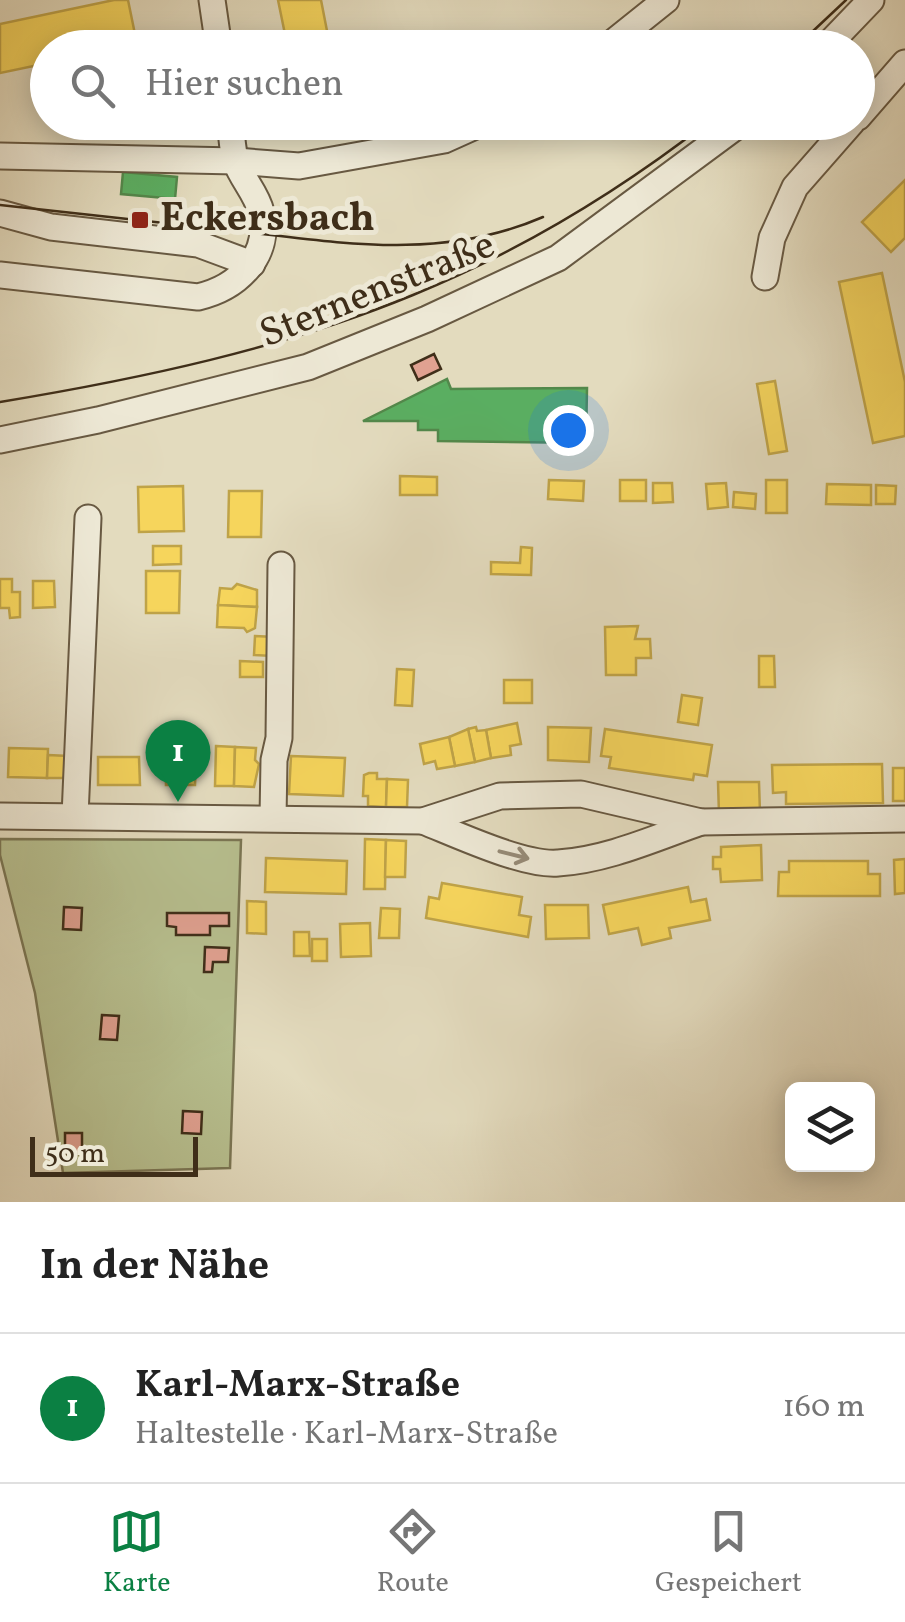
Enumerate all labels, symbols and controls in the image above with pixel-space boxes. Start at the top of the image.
search box [30,30,875,140]
icon: search [65,58,120,113]
text: Hier suchen [145,59,344,112]
place label: Eckersbach [160,192,375,248]
marker: Eckersbach [129,209,151,231]
street label: Sternenstraße [252,218,504,364]
your location [543,405,594,456]
pin: 1 [146,720,210,802]
one-way arrow [498,846,529,865]
map controls [785,1082,875,1172]
button: layers [785,1082,875,1172]
scale bar [30,1132,198,1176]
text: 50 m [45,1135,105,1174]
text: In der Nähe [40,1238,269,1297]
text: Karl-Marx-Straße [135,1360,460,1413]
text: 1 [66,1386,79,1430]
text: 160 m [782,1386,865,1430]
text: Haltestelle · Karl-Marx-Straße [135,1413,558,1457]
tab: Karte [103,1504,171,1603]
tab: Route [377,1504,449,1603]
tab: Gespeichert [655,1504,802,1603]

